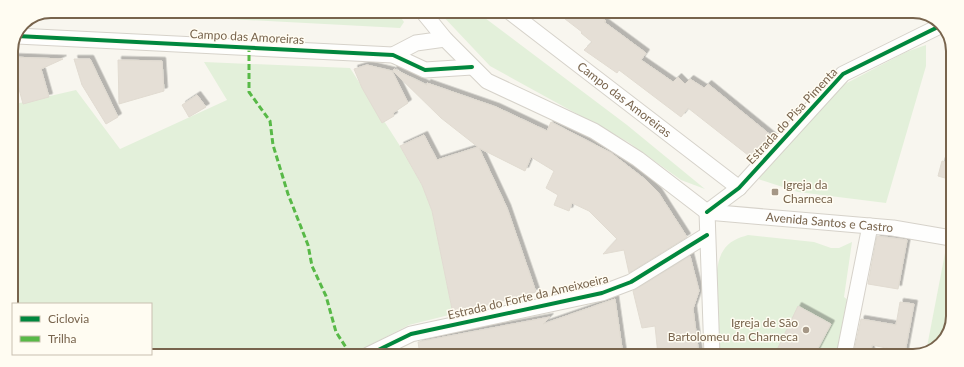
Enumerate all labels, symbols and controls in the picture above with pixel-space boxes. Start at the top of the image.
street label: Campo das Amoreiras [189,26,305,47]
street label: Campo das Amoreiras [574,58,675,140]
street label: Estrada do Pisa Pimenta [743,64,840,167]
place label: Igreja da Charneca [783,177,833,206]
marker: Igreja da Charneca [770,187,780,197]
street label: Avenida Santos e Castro [765,209,894,235]
street label: Estrada do Forte da Ameixoeira [446,271,610,322]
legend [12,303,152,355]
text: Ciclovia [48,311,89,326]
place label: Igreja de São Bartolomeu da Charneca [668,315,798,344]
marker: Igreja de São Bartolomeu da Charneca [801,325,811,335]
text: Trilha [48,331,77,346]

